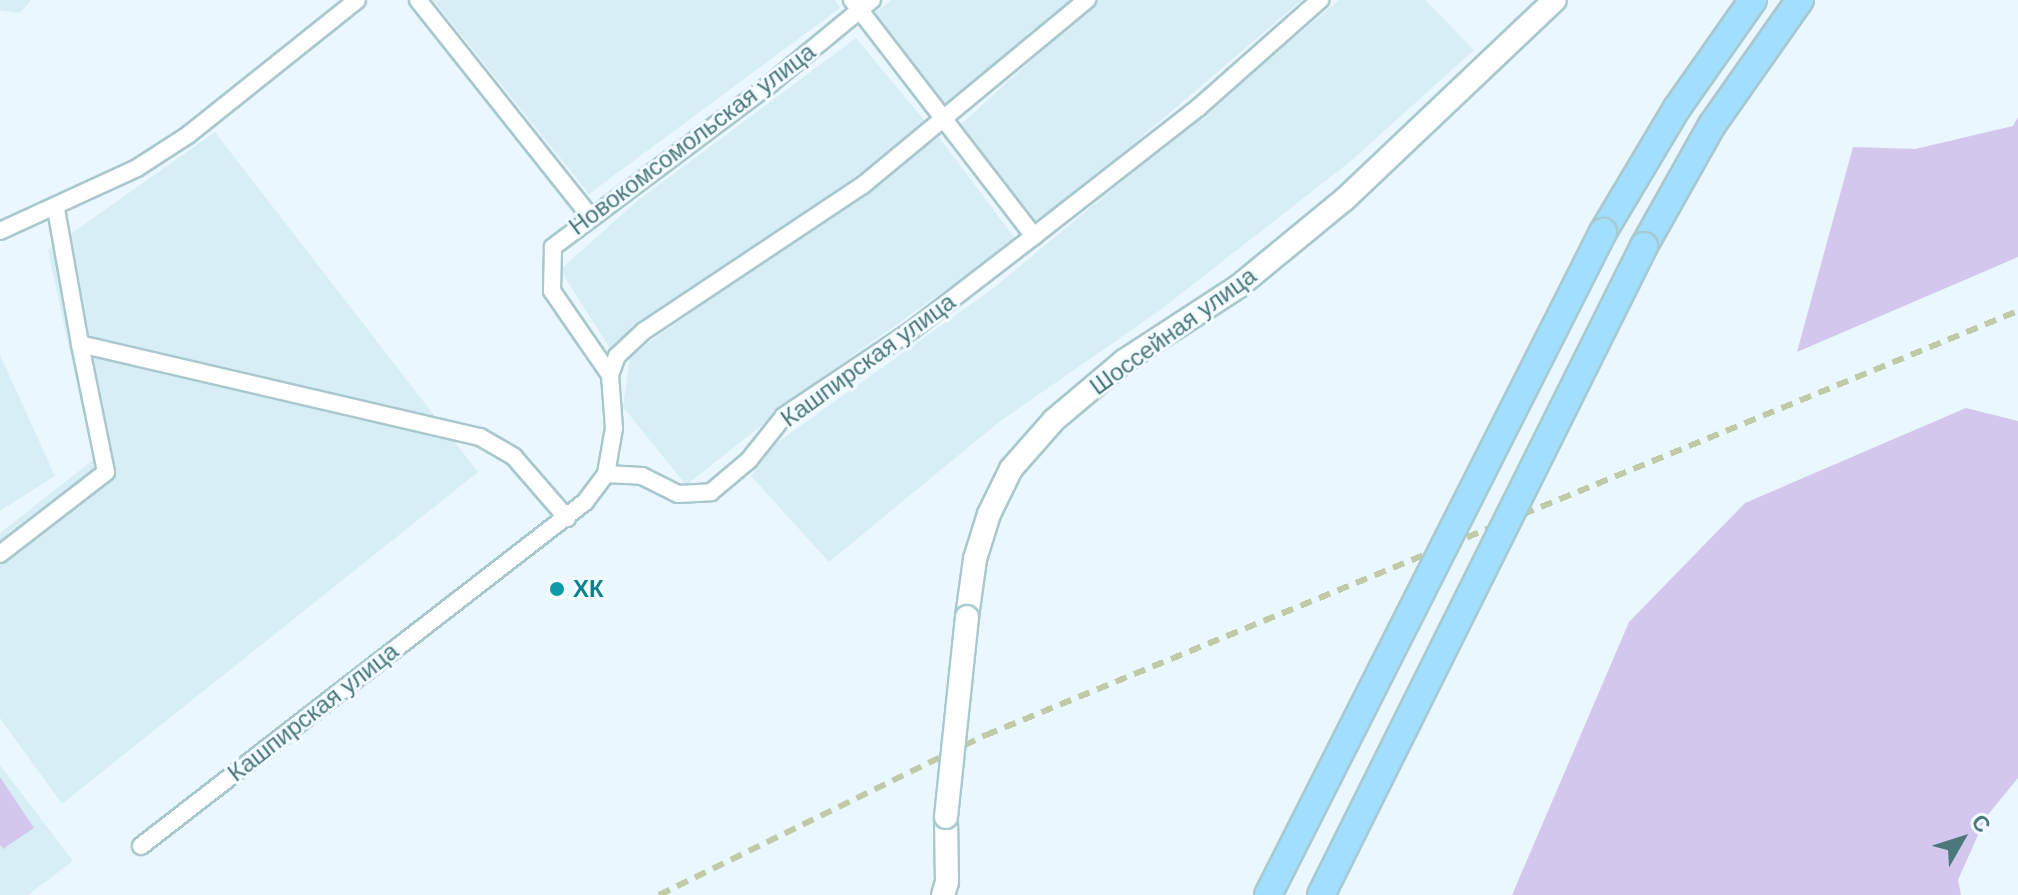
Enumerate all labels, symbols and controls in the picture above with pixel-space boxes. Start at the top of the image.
street label: Новокомсомольская улица [563,37,821,241]
street label: Шоссейная улица [1084,261,1262,401]
street label: Кашпирская улица [775,287,961,433]
place label: ХК [573,575,604,603]
marker: ХК [548,580,566,598]
street label: Кашпирская улица [222,637,404,787]
north arrow [1922,799,2002,879]
text: С [1966,810,1996,838]

